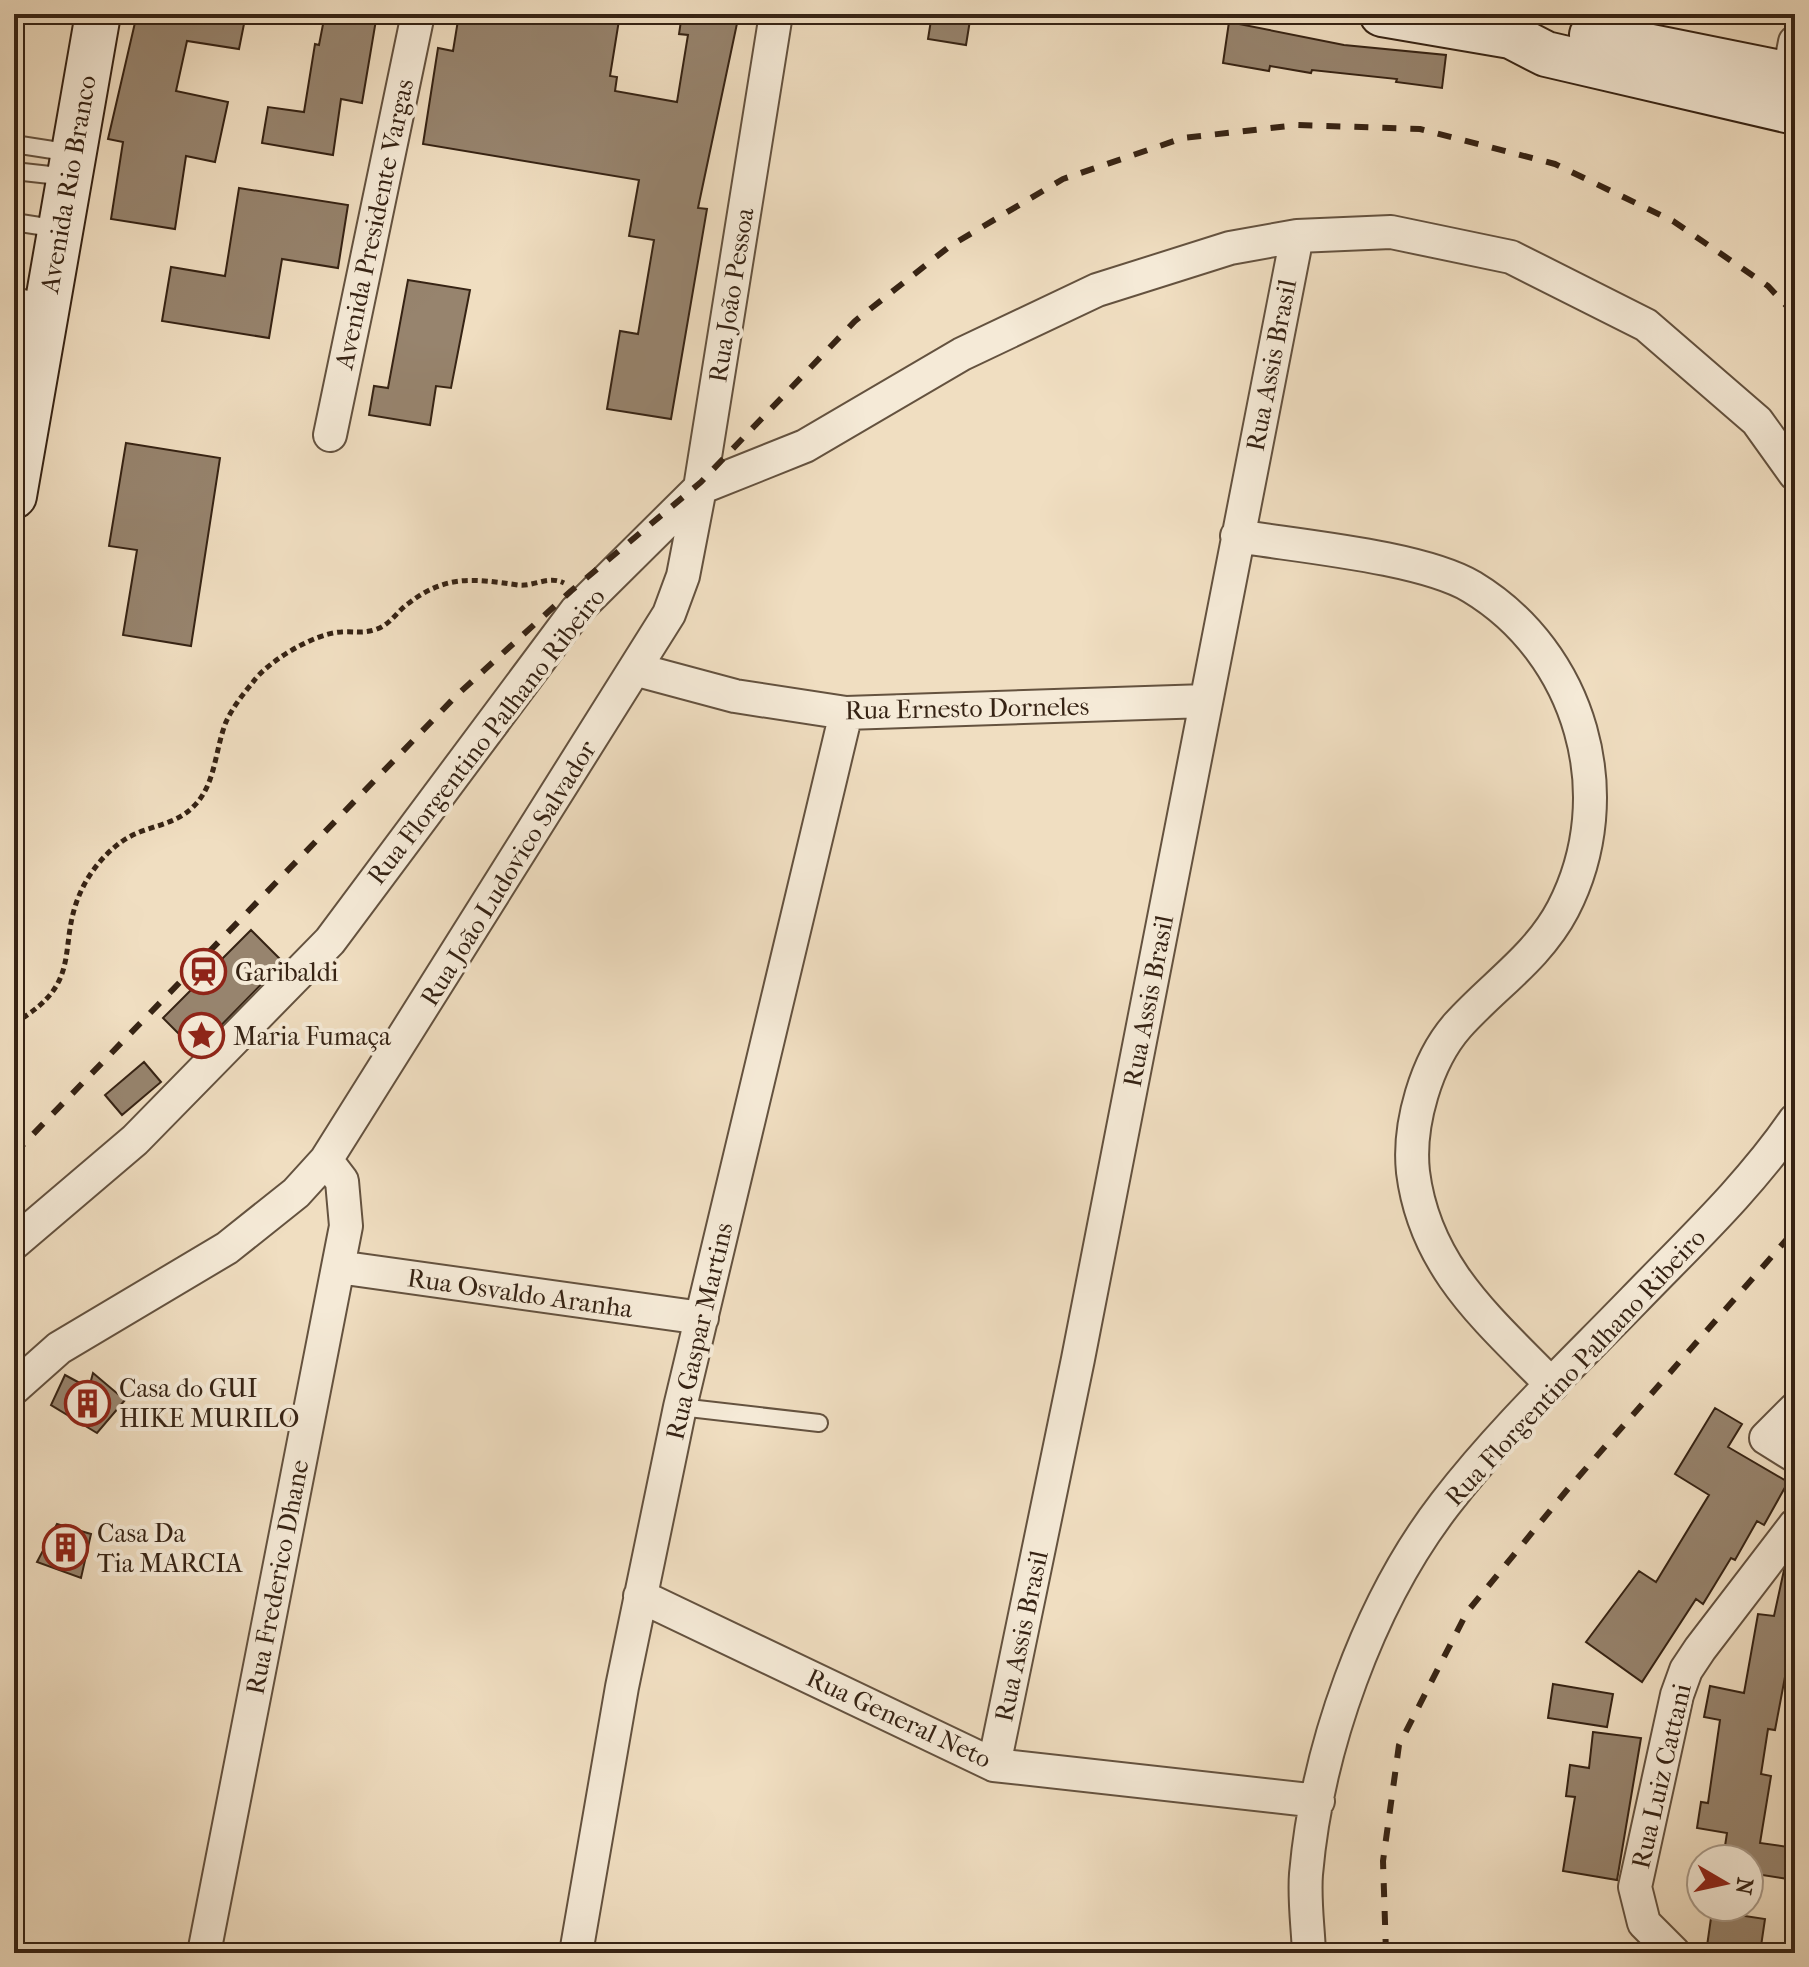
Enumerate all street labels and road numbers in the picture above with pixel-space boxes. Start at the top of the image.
street label: Avenida Rio Branco [34,73,103,296]
street label: Avenida Presidente Vargas [328,76,420,373]
street label: Rua João Pessoa [702,205,761,385]
street label: Rua Assis Brasil [1240,277,1303,454]
street label: Rua Florgentino Palhano Ribeiro [361,582,612,891]
street label: Rua Ernesto Dorneles [845,691,1089,726]
street label: Rua João Ludovico Salvador [414,735,603,1012]
street label: Rua Assis Brasil [1117,913,1180,1090]
street label: Rua Gaspar Martins [659,1219,740,1443]
street label: Rua Florgentino Palhano Ribeiro [1439,1222,1712,1512]
street label: Rua Osvaldo Aranha [405,1262,636,1325]
street label: Rua Frederico Dhane [240,1457,315,1697]
street label: Rua Assis Brasil [988,1548,1055,1724]
street label: Rua General Neto [801,1662,996,1775]
street label: Rua Luiz Cattani [1625,1680,1698,1872]

